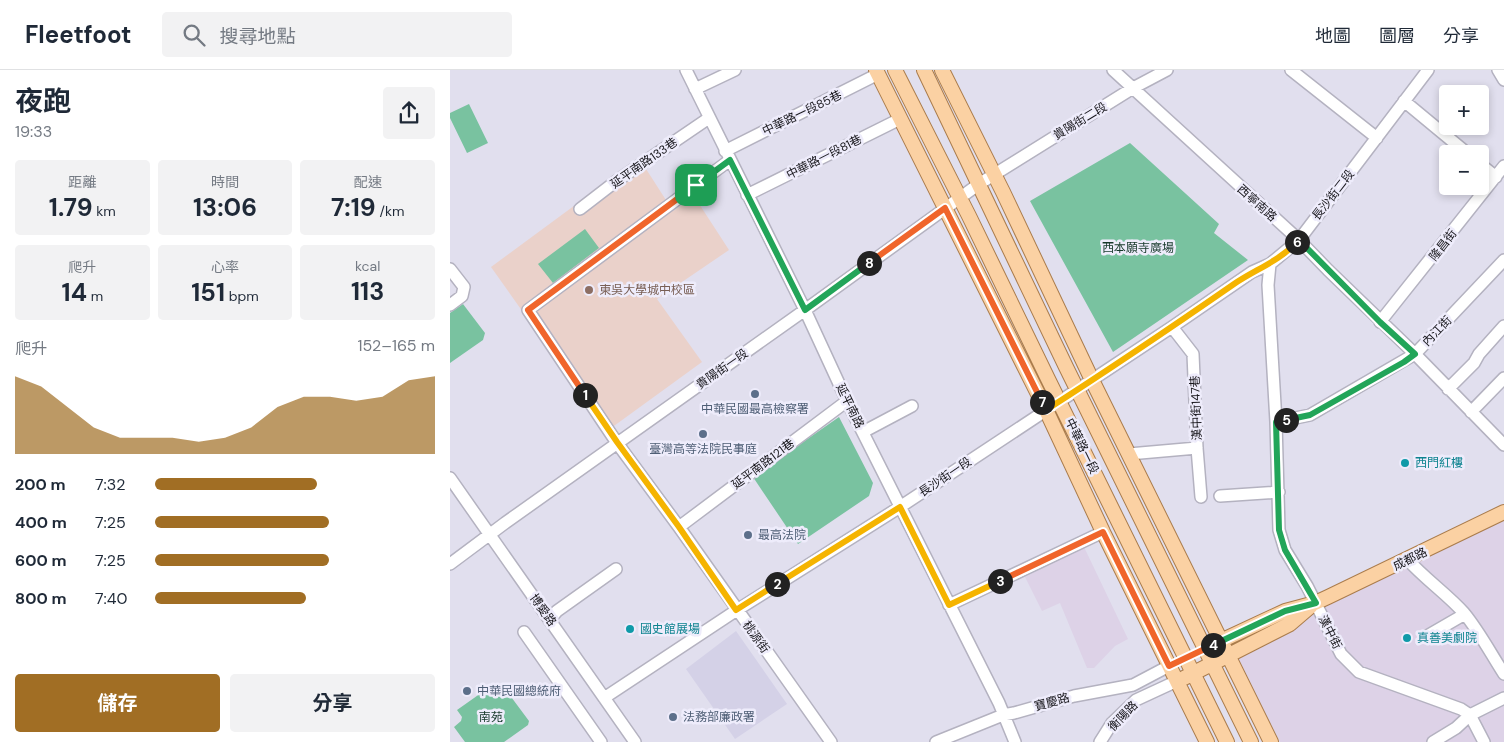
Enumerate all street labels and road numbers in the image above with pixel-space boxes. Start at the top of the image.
street label: 中華路一段85巷 [760,87,844,139]
street label: 貴陽街二段 [1050,99,1110,143]
street label: 中華路一段81巷 [783,131,865,183]
street label: 延平南路133巷 [607,134,681,192]
street label: 長沙街二段 [1308,166,1358,224]
street label: 西寧南路 [1234,181,1280,225]
street label: 隆昌街 [1426,226,1460,264]
street label: 內江街 [1419,312,1455,350]
street label: 貴陽街一段 [693,345,751,393]
street label: 漢中街147巷 [1187,375,1205,441]
street label: 延平南路 [832,381,868,431]
street label: 中華路一段 [1062,416,1102,476]
street label: 延平南路121巷 [728,435,798,493]
street label: 長沙街一段 [916,454,974,500]
street label: 成都路 [1390,544,1430,574]
street label: 博愛路 [526,591,560,629]
street label: 漢中街 [1315,612,1345,652]
street label: 桃源街 [739,618,773,656]
street label: 寶慶路 [1032,689,1072,715]
street label: 衡陽路 [1105,697,1141,735]

